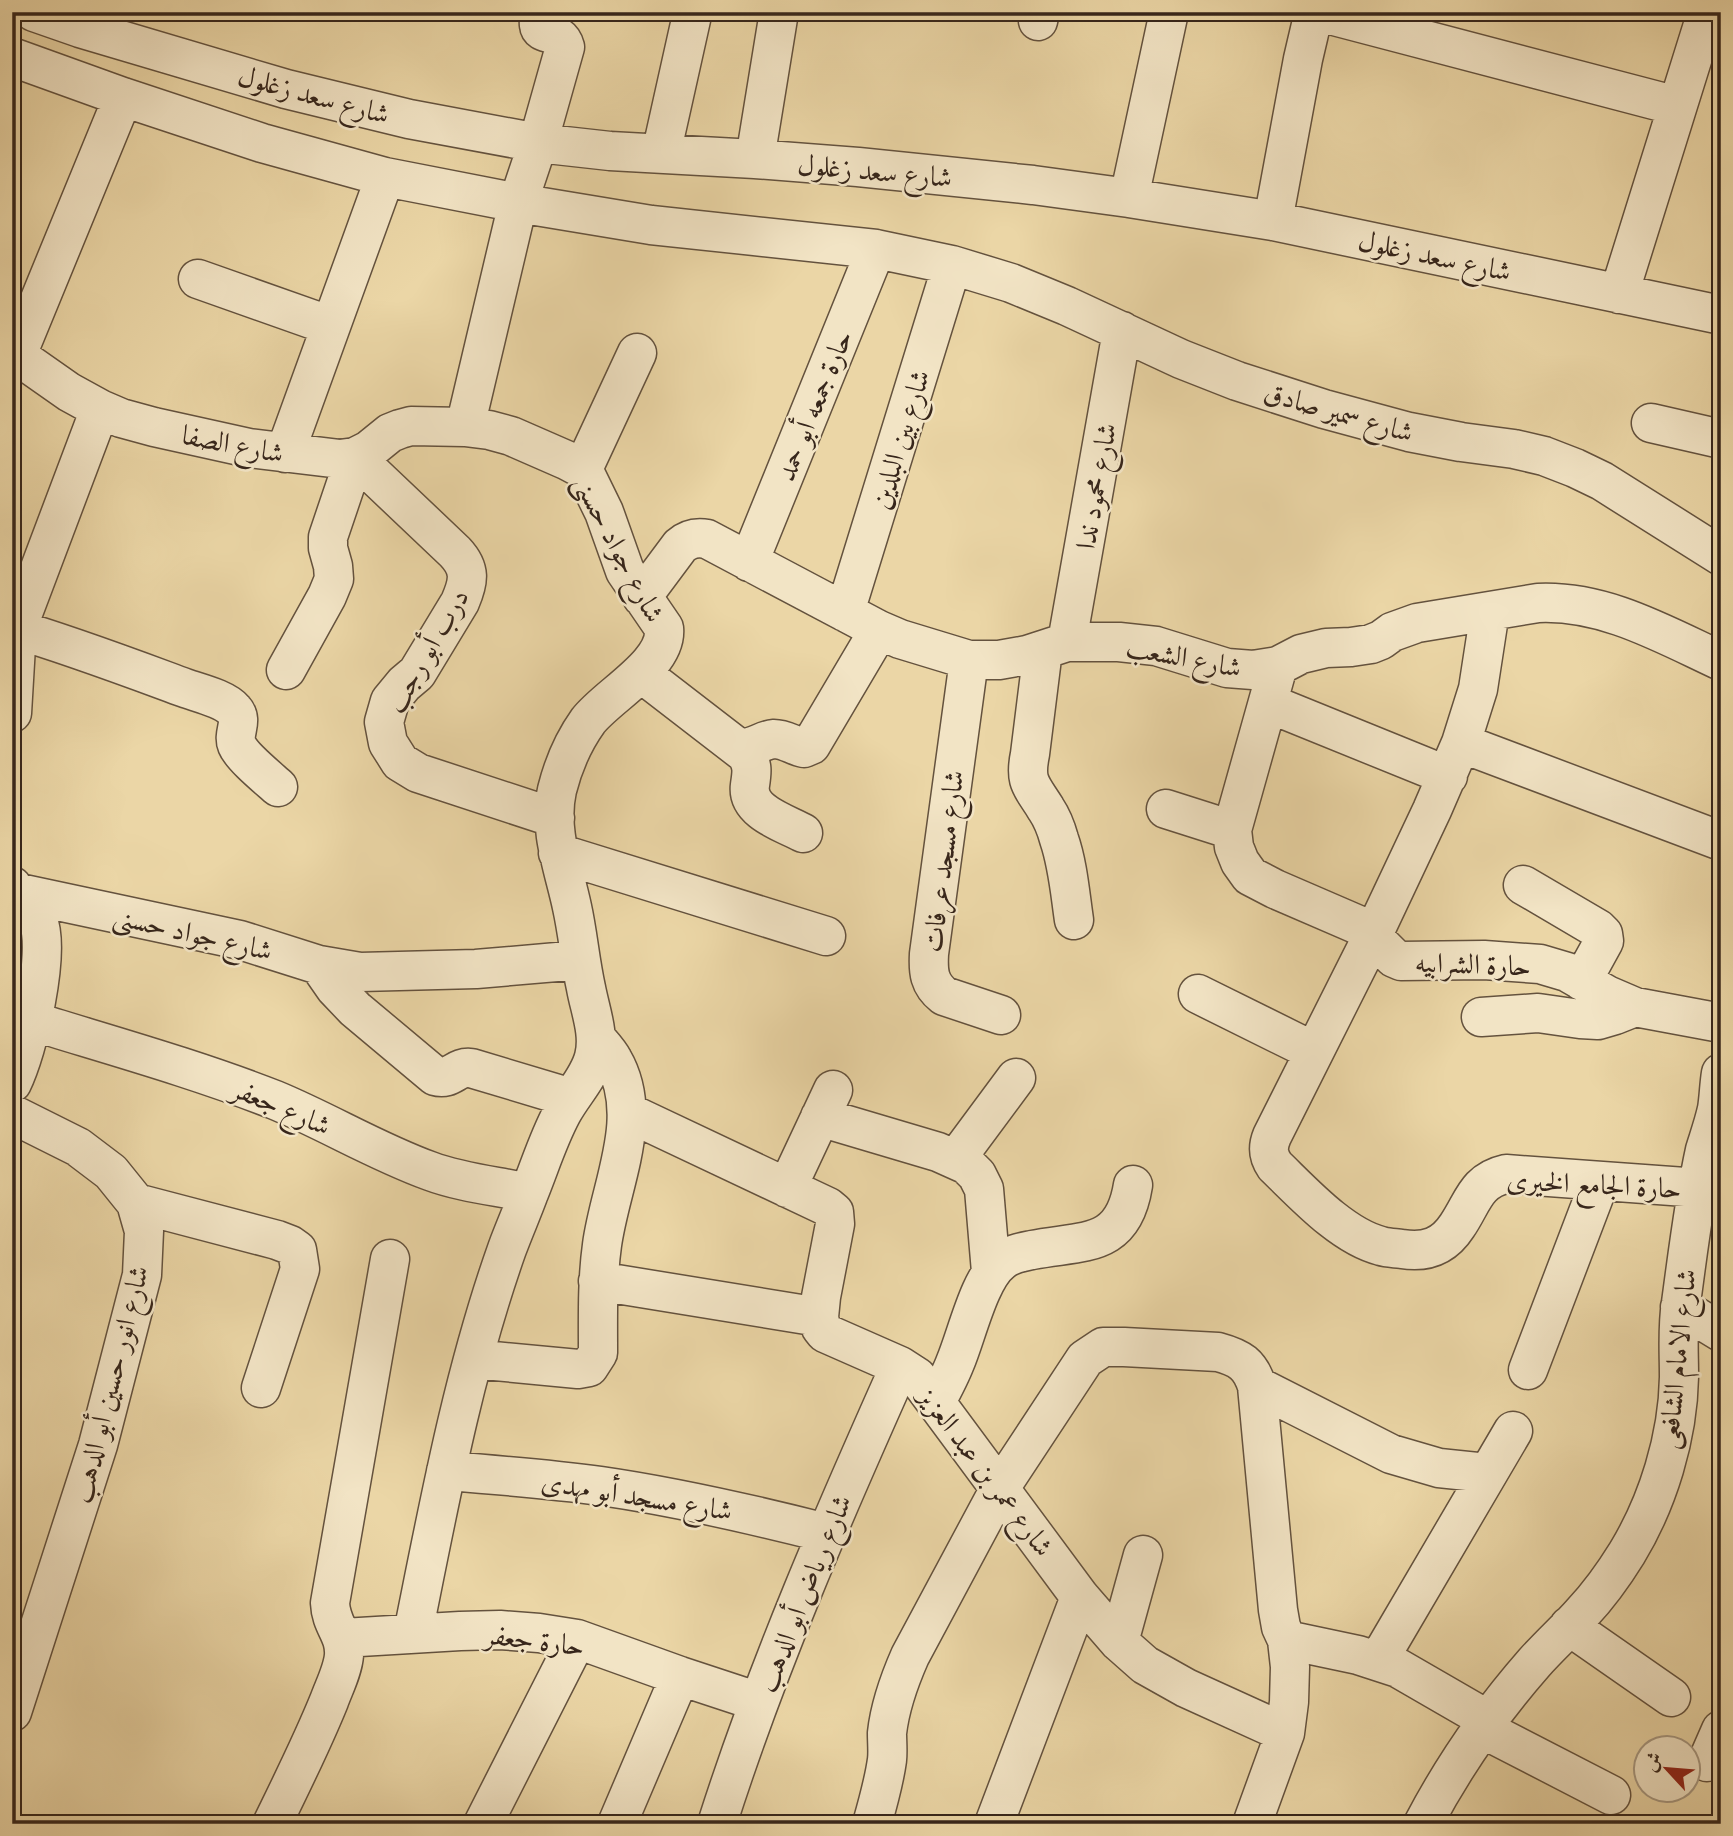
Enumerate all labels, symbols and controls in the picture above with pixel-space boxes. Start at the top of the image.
street label: شارع سعد زغلول [233,54,394,138]
street label: شارع سعد زغلول [796,143,954,201]
street label: شارع سعد زغلول [1354,219,1515,295]
street label: حارة جمعه أبو حمد [764,323,862,487]
street label: شارع بين البلدين [858,364,943,515]
street label: شارع سمير صادق [1258,370,1419,456]
street label: شارع الصفا [178,413,287,477]
street label: شارع محمود ندا [1064,419,1130,553]
street label: شارع جواد حسنى [560,467,676,631]
street label: درب أبو رجب [374,580,478,720]
street label: شارع الشعب [1122,625,1245,691]
street label: شارع مسجد عرفات [910,768,977,955]
street label: شارع جواد حسنى [108,894,277,974]
street label: حارة الشرابيه [1414,940,1532,986]
street label: شارع جعفر [222,1066,338,1149]
street label: حارة الجامع الخيرى [1505,1158,1683,1214]
street label: شارع انور حسين أبو الدهب [60,1261,162,1508]
street label: شارع الامام الشافعى [1646,1267,1711,1452]
street label: شارع عمر بن عبد العزيز [904,1375,1065,1567]
street label: شارع مسجد أبو مهدى [538,1460,735,1534]
street label: شارع رياض أبو الدهب [745,1488,865,1700]
street label: حارة جعفر [480,1612,587,1665]
north arrow [1632,1734,1702,1804]
text: ش [1635,1747,1668,1776]

